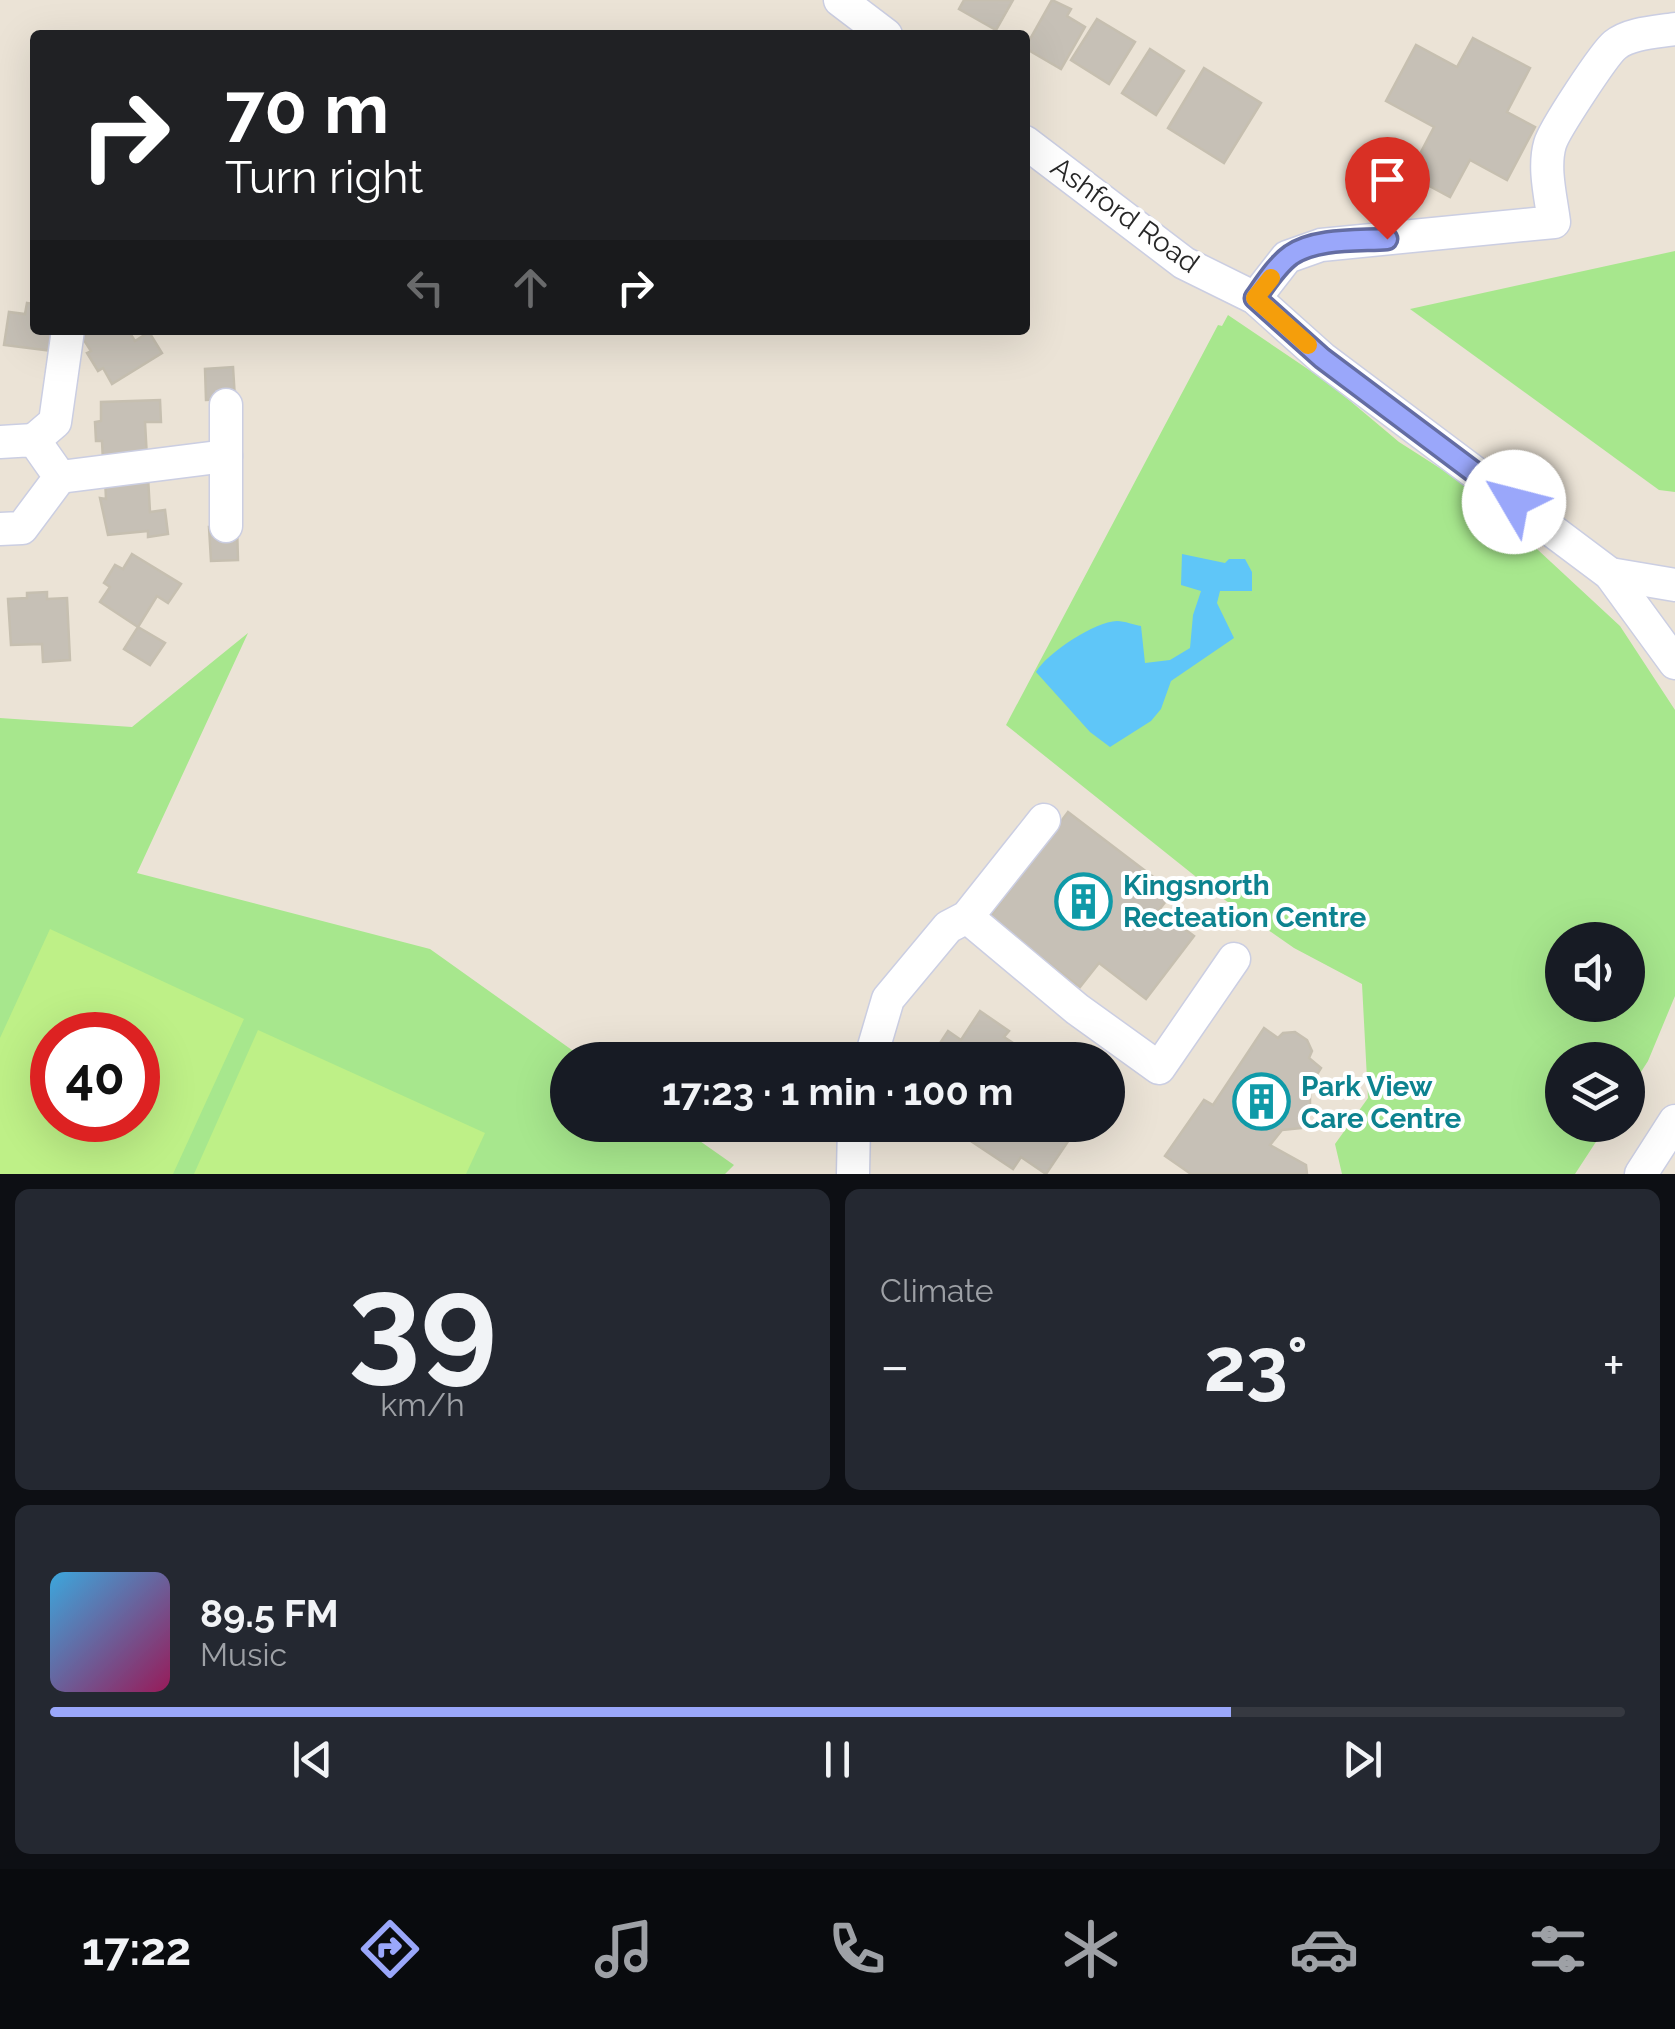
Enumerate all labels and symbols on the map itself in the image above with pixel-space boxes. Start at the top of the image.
pin [1345,137,1430,240]
street label: Ashford Road [1045,150,1205,280]
position arrow [1462,450,1566,554]
place label: Kingsnorth Recteation Centre [1123,869,1367,934]
building icon: Kingsnorth Recteation Centre [1054,871,1114,931]
speed limit sign: 40 [30,1012,160,1142]
place label: Park View Care Centre [1301,1070,1462,1135]
building icon: Park View Care Centre [1232,1072,1292,1132]

